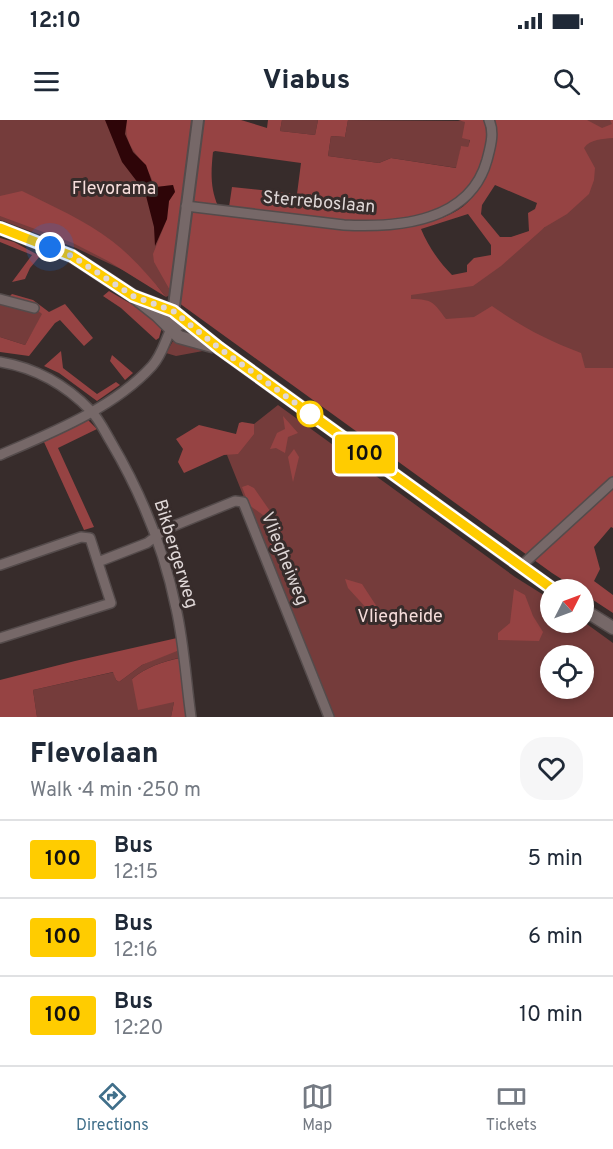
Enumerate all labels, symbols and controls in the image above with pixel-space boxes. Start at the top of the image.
text: 12:10 [30,8,81,35]
text: Viabus [263,64,350,98]
icon: menu [30,65,63,98]
icon: search [550,65,583,98]
park label: Flevorama [72,178,156,201]
street label: Sterreboslaan [262,187,376,219]
your location [35,232,65,262]
unlabelled marker [297,401,323,427]
line badge: 100 [330,434,400,474]
text: 100 [347,441,383,468]
street label: Bikbergerweg [148,497,202,611]
street label: Vliegheiweg [255,509,313,609]
north arrow [540,579,594,633]
map controls [540,579,594,699]
park label: Vliegheide [357,606,443,629]
button: locate [540,645,594,699]
text: Flevolaan [30,737,159,773]
button: heart [520,737,583,800]
text: Walk · 4 min · 250 m [30,778,201,804]
text: Bus [114,833,153,860]
text: 100 [45,846,81,873]
text: 5 min [528,846,583,873]
text: 12:15 [114,860,158,886]
text: Bus [114,911,153,938]
text: 100 [45,924,81,951]
text: 6 min [528,924,583,951]
text: 12:16 [114,938,158,964]
text: Bus [114,989,153,1016]
text: 100 [45,1002,81,1029]
text: 10 min [519,1002,583,1029]
text: 12:20 [114,1016,163,1042]
tab: Directions [76,1080,149,1136]
tab: Map [301,1080,334,1136]
tab: Tickets [486,1080,537,1136]

